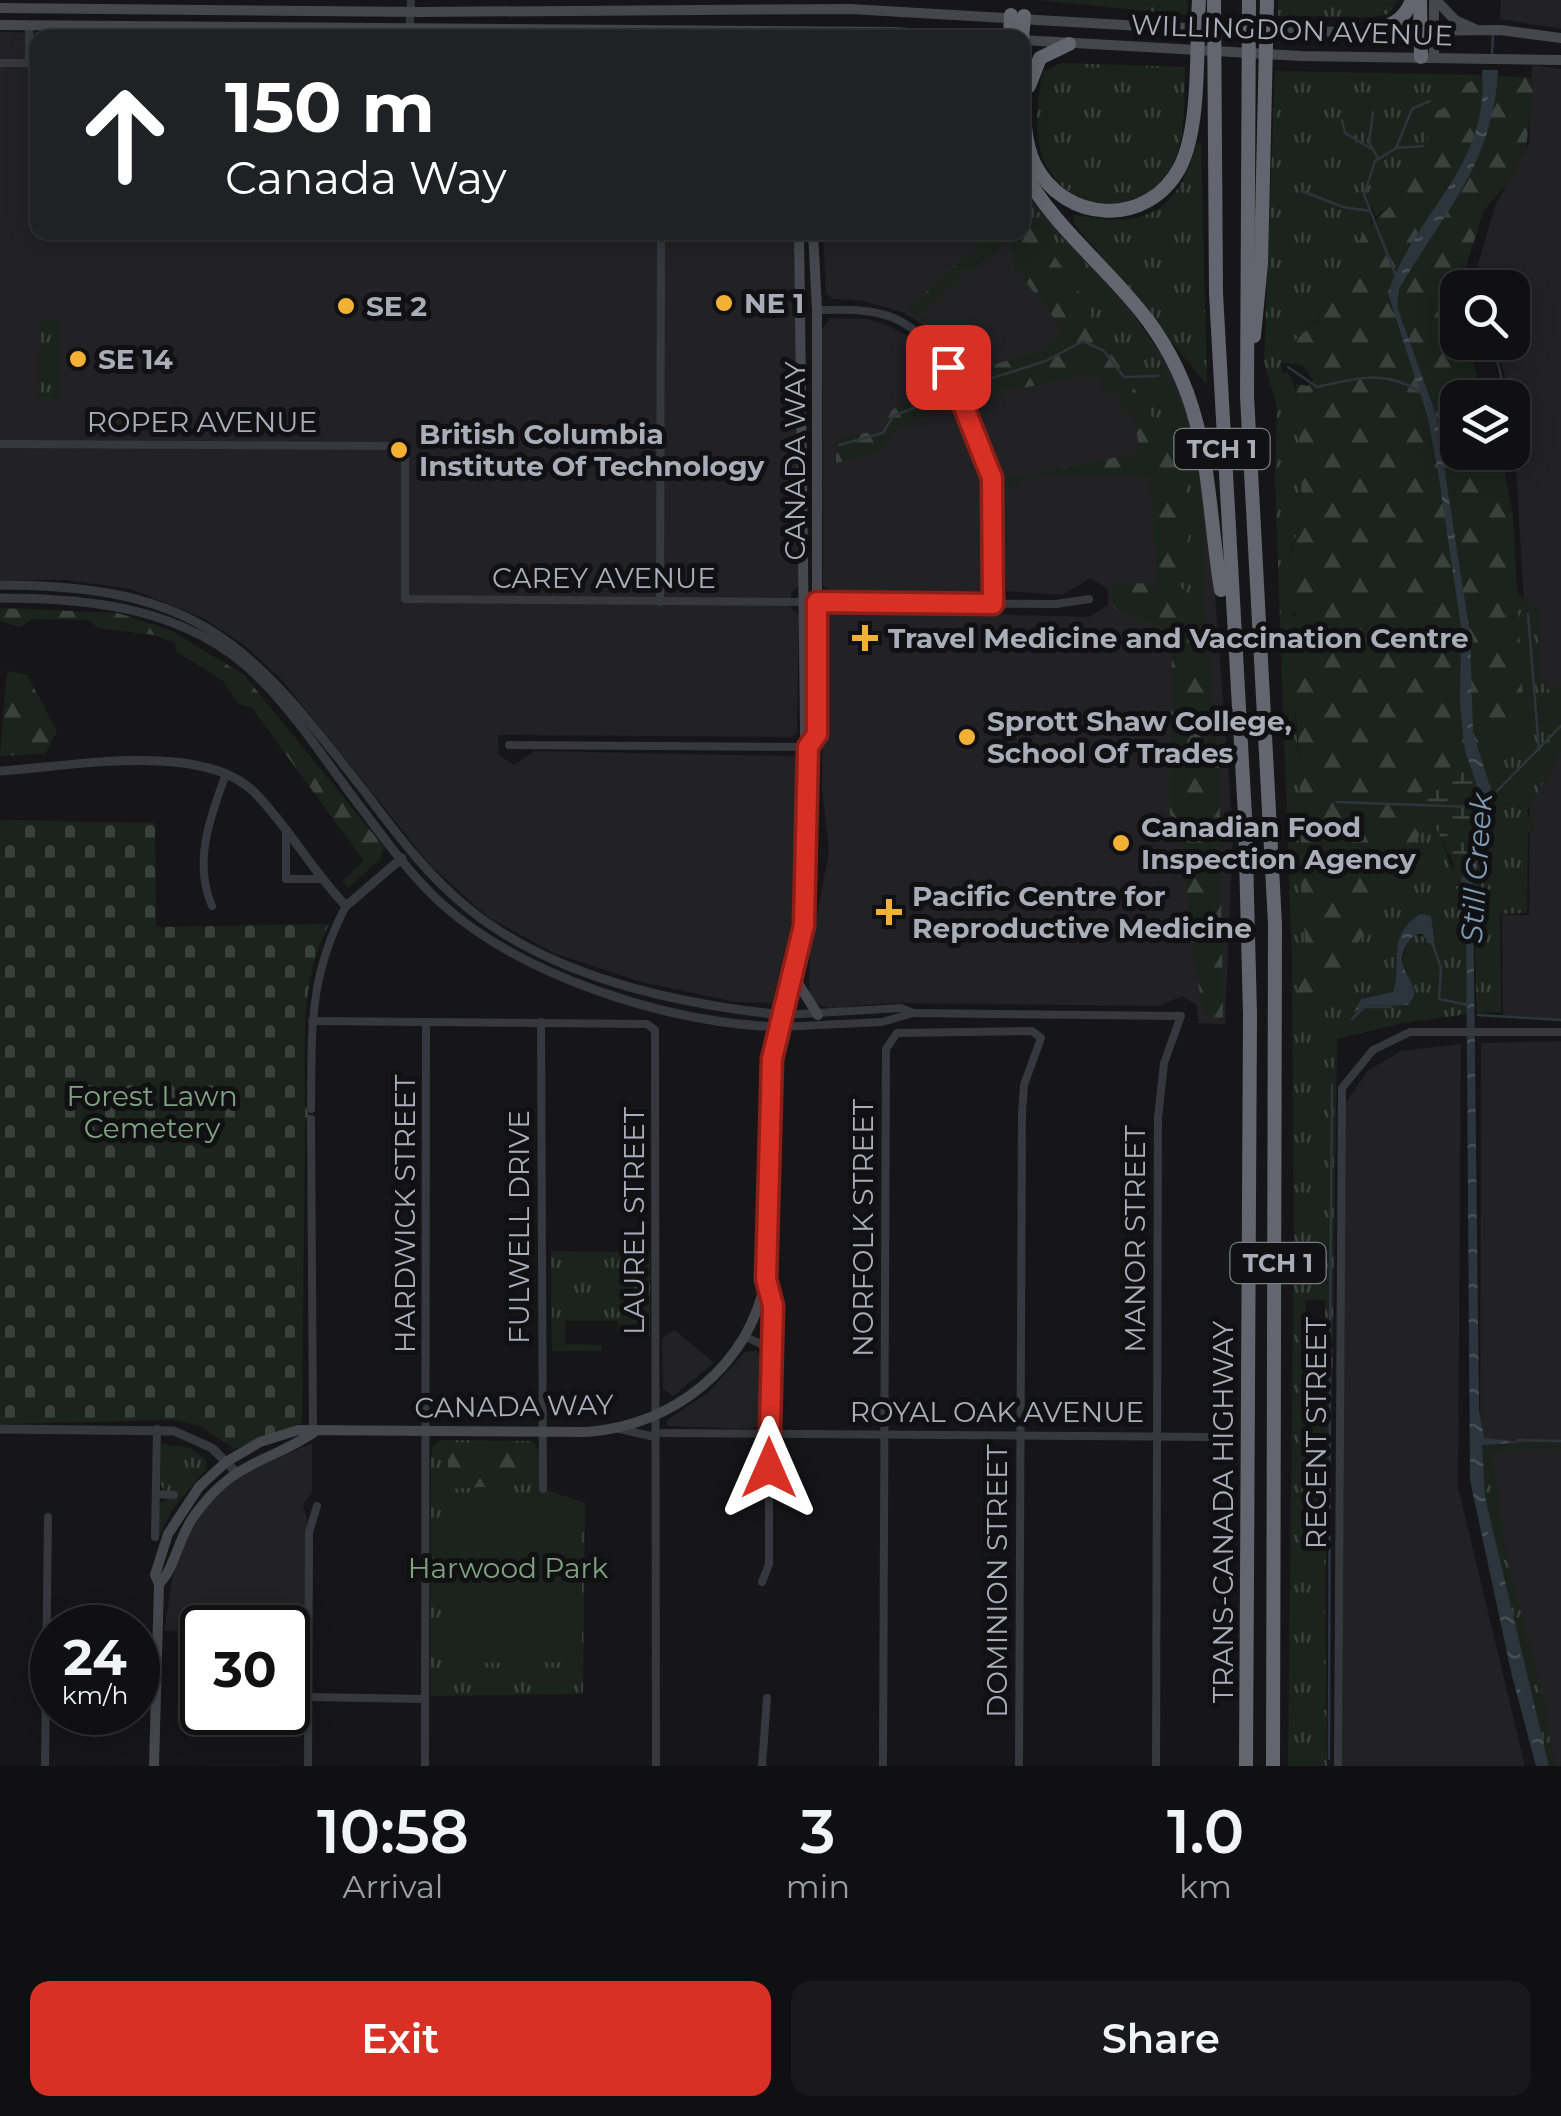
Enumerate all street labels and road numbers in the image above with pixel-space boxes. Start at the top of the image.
street label: WILLINGDON AVENUE [1130,7,1454,53]
street label: CANADA WAY [778,361,812,561]
street label: ROPER AVENUE [87,405,317,439]
road number: TCH 1 [1174,429,1270,469]
street label: CAREY AVENUE [492,561,716,595]
street label: HARDWICK STREET [388,1075,422,1353]
street label: NORFOLK STREET [846,1099,880,1357]
street label: LAUREL STREET [617,1107,651,1335]
street label: FULWELL DRIVE [502,1110,536,1344]
street label: MANOR STREET [1118,1125,1152,1353]
road number: TCH 1 [1230,1243,1326,1283]
street label: REGENT STREET [1299,1317,1333,1549]
street label: TRANS-CANADA HIGHWAY [1206,1321,1240,1703]
street label: CANADA WAY [414,1387,614,1425]
street label: ROYAL OAK AVENUE [850,1395,1144,1429]
street label: DOMINION STREET [980,1444,1014,1718]

